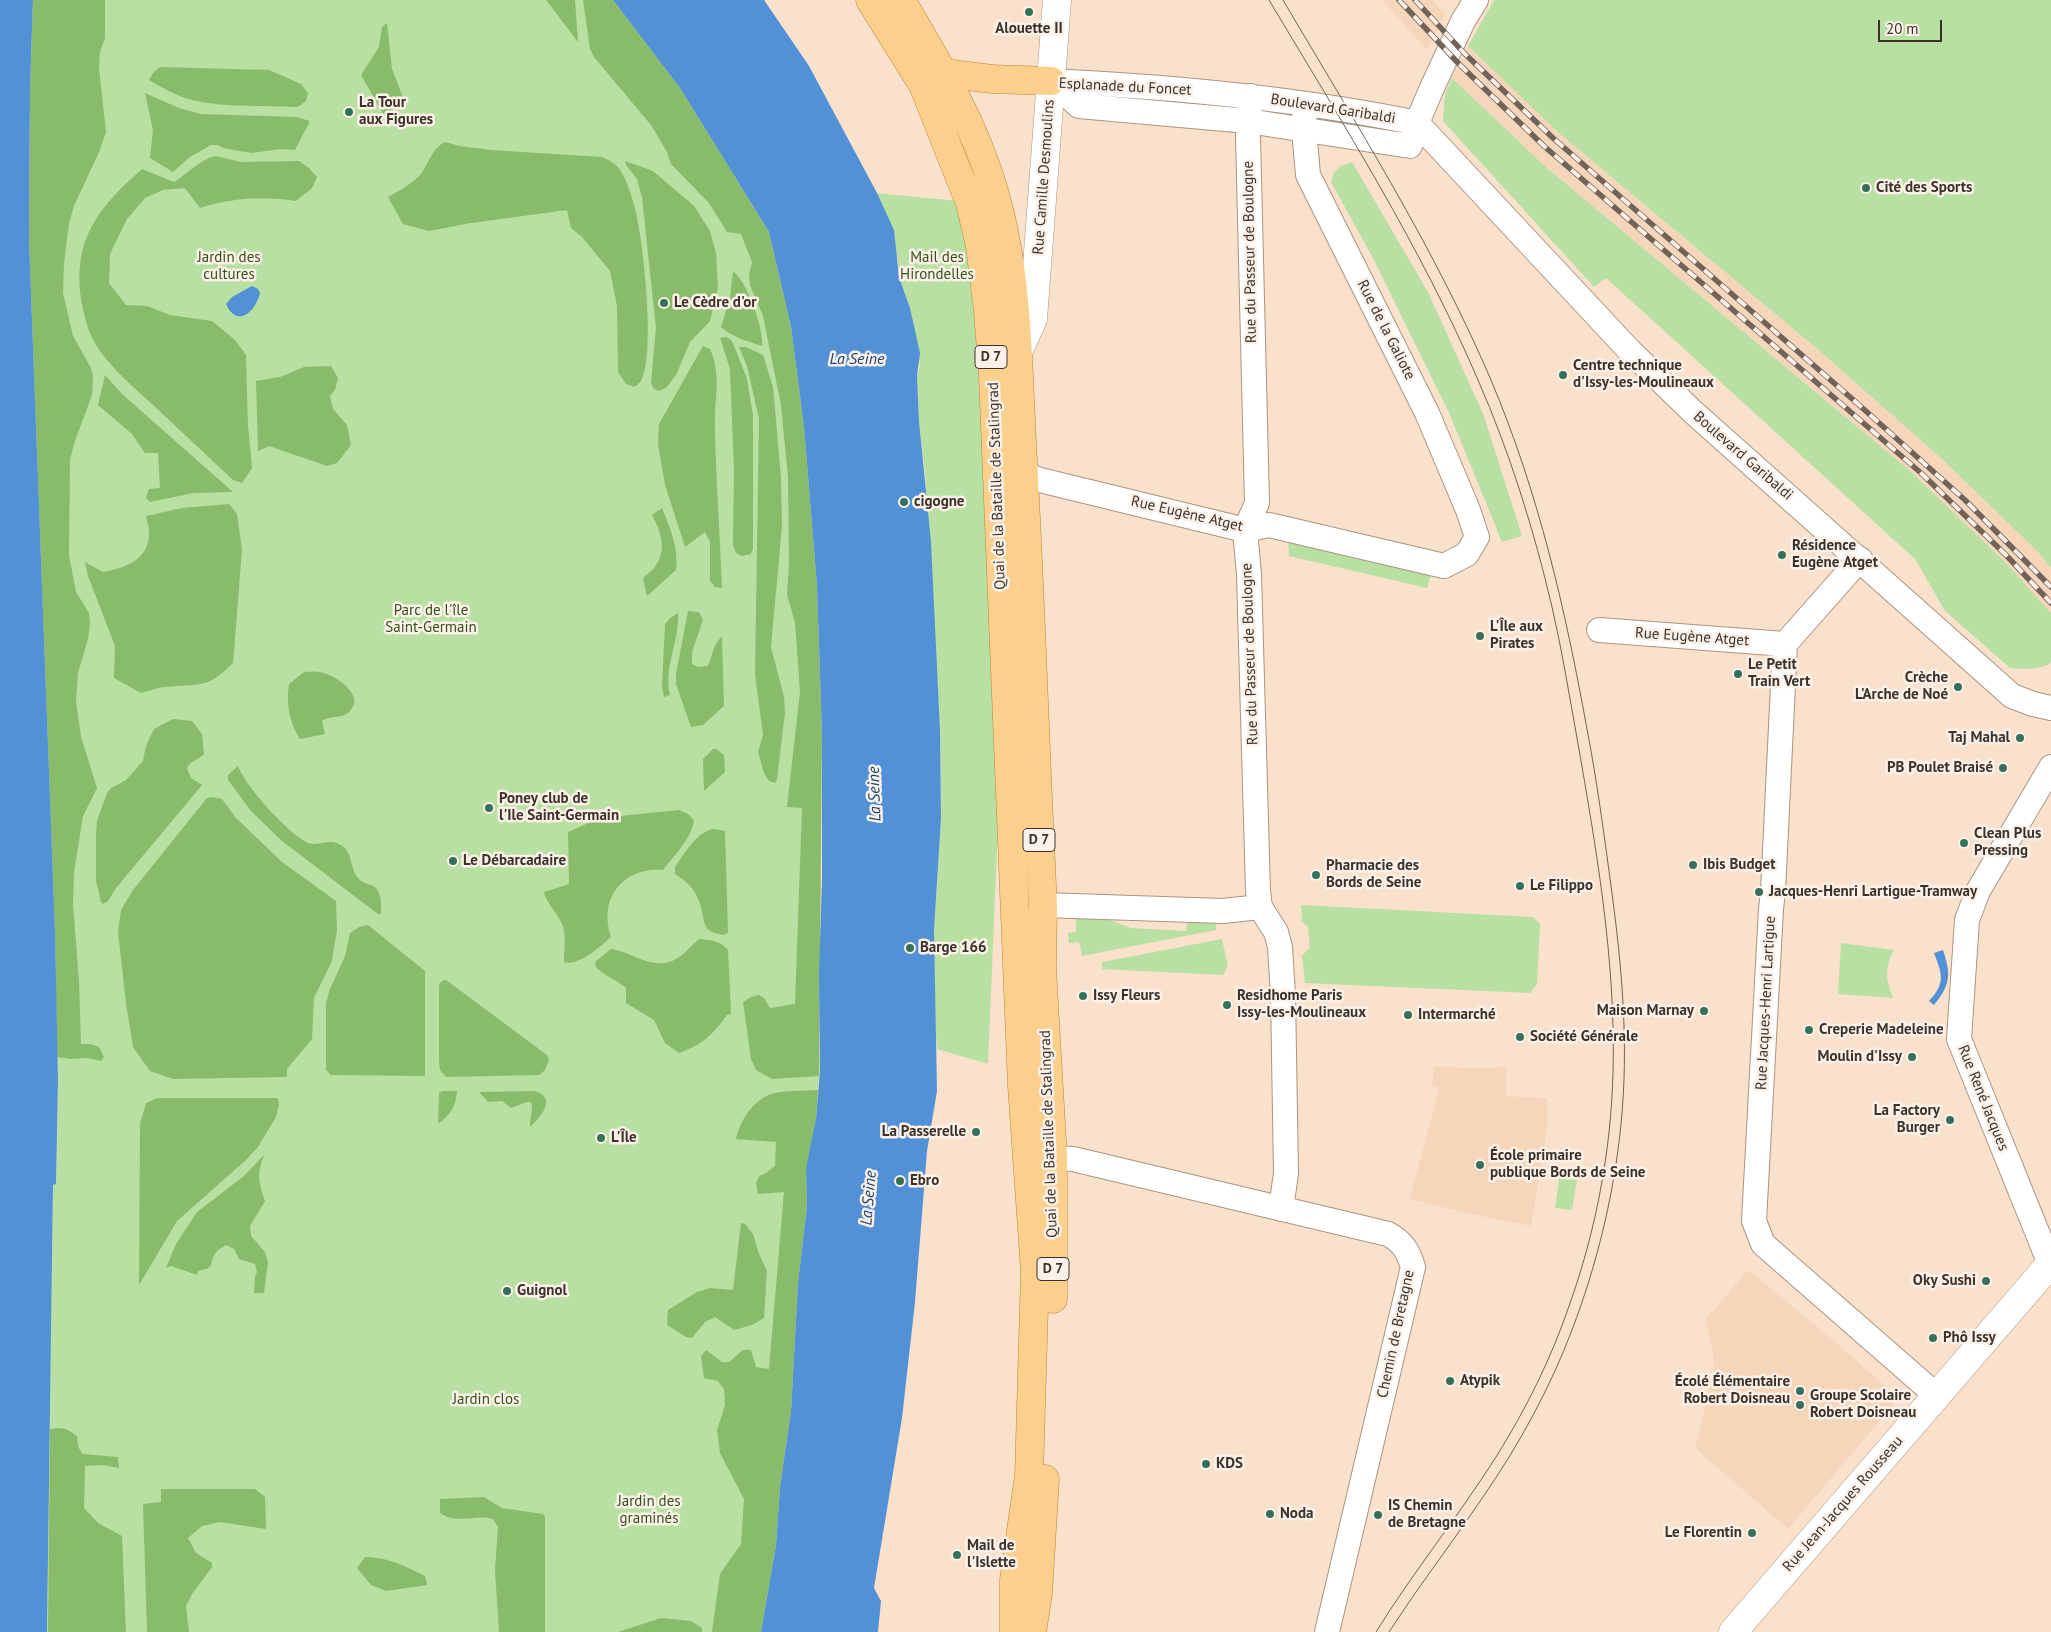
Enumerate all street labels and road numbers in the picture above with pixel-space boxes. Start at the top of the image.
street label: Esplanade du Foncet [1058,75,1192,99]
street label: Boulevard Garibaldi [1269,90,1397,128]
street label: Rue Camille Desmoulins [1030,99,1058,255]
street label: Rue du Passeur de Boulogne [1239,161,1261,343]
street label: Rue de la Galiote [1353,277,1419,383]
road number: D 7 [975,346,1007,368]
street label: Quai de la Bataille de Stalingrad [984,382,1010,590]
street label: Boulevard Garibaldi [1689,408,1797,504]
street label: Rue Eugène Atget [1129,492,1245,536]
street label: Rue du Passeur de Boulogne [1238,563,1262,745]
street label: Rue Eugène Atget [1634,624,1750,650]
road number: D 7 [1023,828,1055,852]
street label: Rue Jacques-Henri Lartigue [1752,915,1780,1091]
street label: Quai de la Bataille de Stalingrad [1036,1030,1062,1238]
street label: Rue René Jacques [1954,1043,2012,1153]
road number: D 7 [1037,1258,1069,1280]
street label: Chemin de Bretagne [1374,1268,1418,1400]
street label: Rue Jean-Jacques Rousseau [1779,1432,1907,1576]

